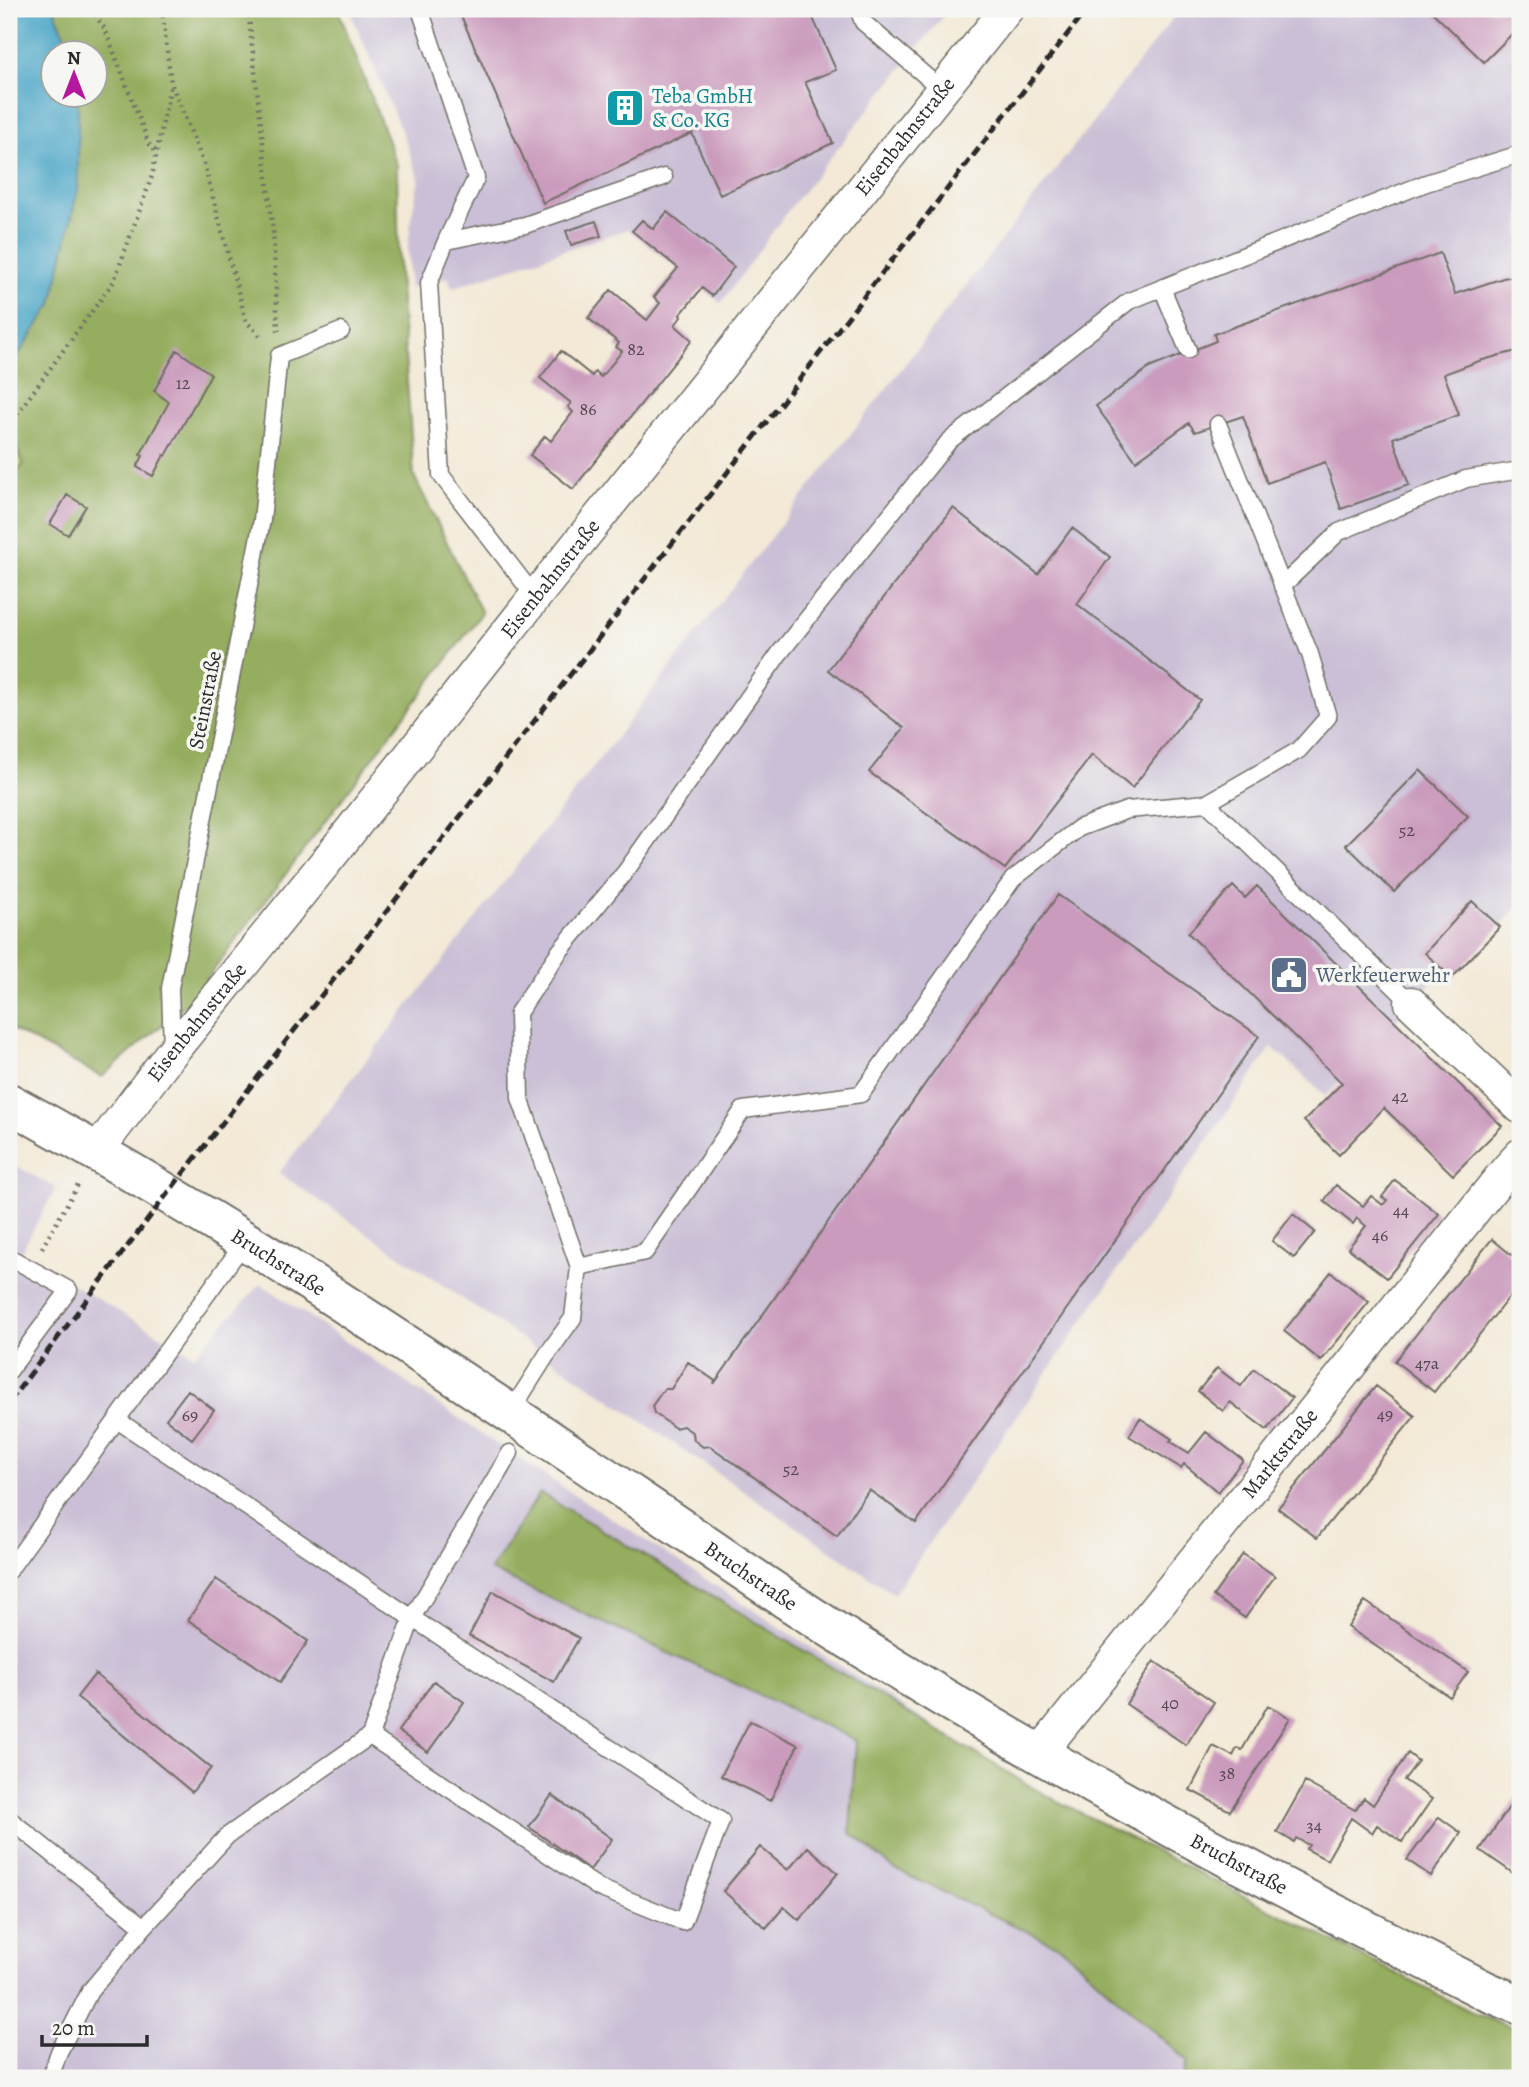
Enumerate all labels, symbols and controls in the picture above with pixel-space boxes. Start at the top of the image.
north arrow [38,38,108,108]
text: N [67,45,81,71]
street label: Eisenbahnstraße [848,71,961,202]
place label: Teba GmbH & Co. KG [652,82,753,134]
building icon: Teba GmbH & Co. KG [604,87,646,129]
house number: 82 [627,337,645,361]
house number: 12 [176,371,191,395]
house number: 86 [579,397,597,421]
street label: Eisenbahnstraße [494,513,606,644]
street label: Steinstraße [182,648,228,752]
house number: 52 [1399,818,1416,842]
public building icon: Werkfeuerwehr [1268,954,1310,996]
street label: Eisenbahnstraße [140,957,253,1087]
place label: Werkfeuerwehr [1315,961,1450,989]
house number: 42 [1392,1084,1409,1108]
house number: 44 [1393,1198,1409,1222]
street label: Bruchstraße [226,1222,331,1302]
house number: 46 [1372,1223,1388,1247]
house number: 47a [1415,1351,1440,1375]
house number: 49 [1377,1402,1393,1426]
house number: 69 [182,1403,198,1427]
street label: Marktstraße [1235,1403,1324,1504]
house number: 52 [783,1457,800,1481]
street label: Bruchstraße [699,1534,803,1617]
house number: 40 [1161,1691,1179,1715]
house number: 38 [1219,1761,1235,1785]
house number: 34 [1306,1813,1322,1837]
street label: Bruchstraße [1185,1826,1293,1901]
scale bar [42,2003,147,2047]
text: 20 m [52,2014,95,2042]

